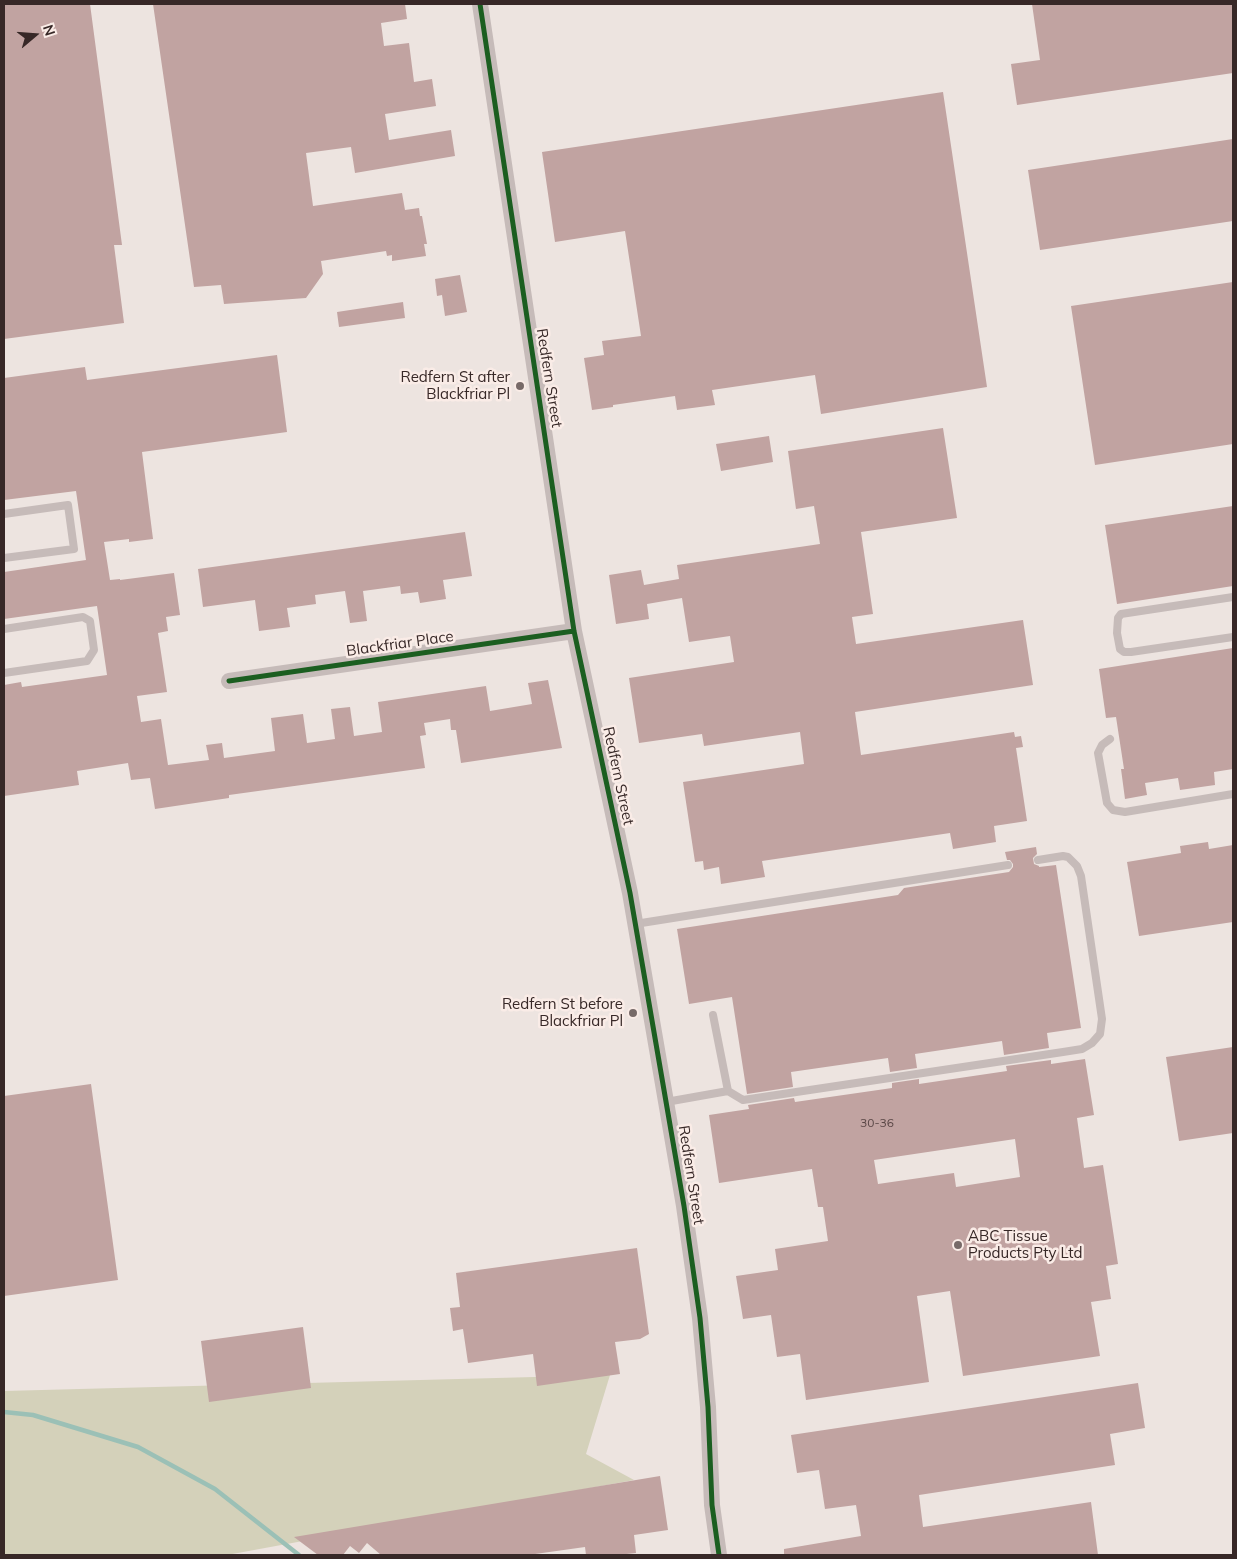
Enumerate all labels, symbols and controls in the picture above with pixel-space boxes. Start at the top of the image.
north arrow [10,10,60,60]
text: N [39,23,59,38]
street label: Redfern Street [532,327,566,429]
place label: Redfern St after Blackfriar Pl [400,368,510,403]
marker: Redfern St after Blackfriar Pl [514,380,526,392]
street label: Blackfriar Place [345,628,455,660]
street label: Redfern Street [599,725,637,827]
place label: Redfern St before Blackfriar Pl [502,995,623,1030]
marker: Redfern St before Blackfriar Pl [627,1007,639,1019]
house number: 30-36 [860,1116,894,1130]
street label: Redfern Street [674,1124,708,1226]
place label: ABC Tissue Products Pty Ltd [968,1227,1082,1262]
marker: ABC Tissue Products Pty Ltd [952,1239,964,1251]

